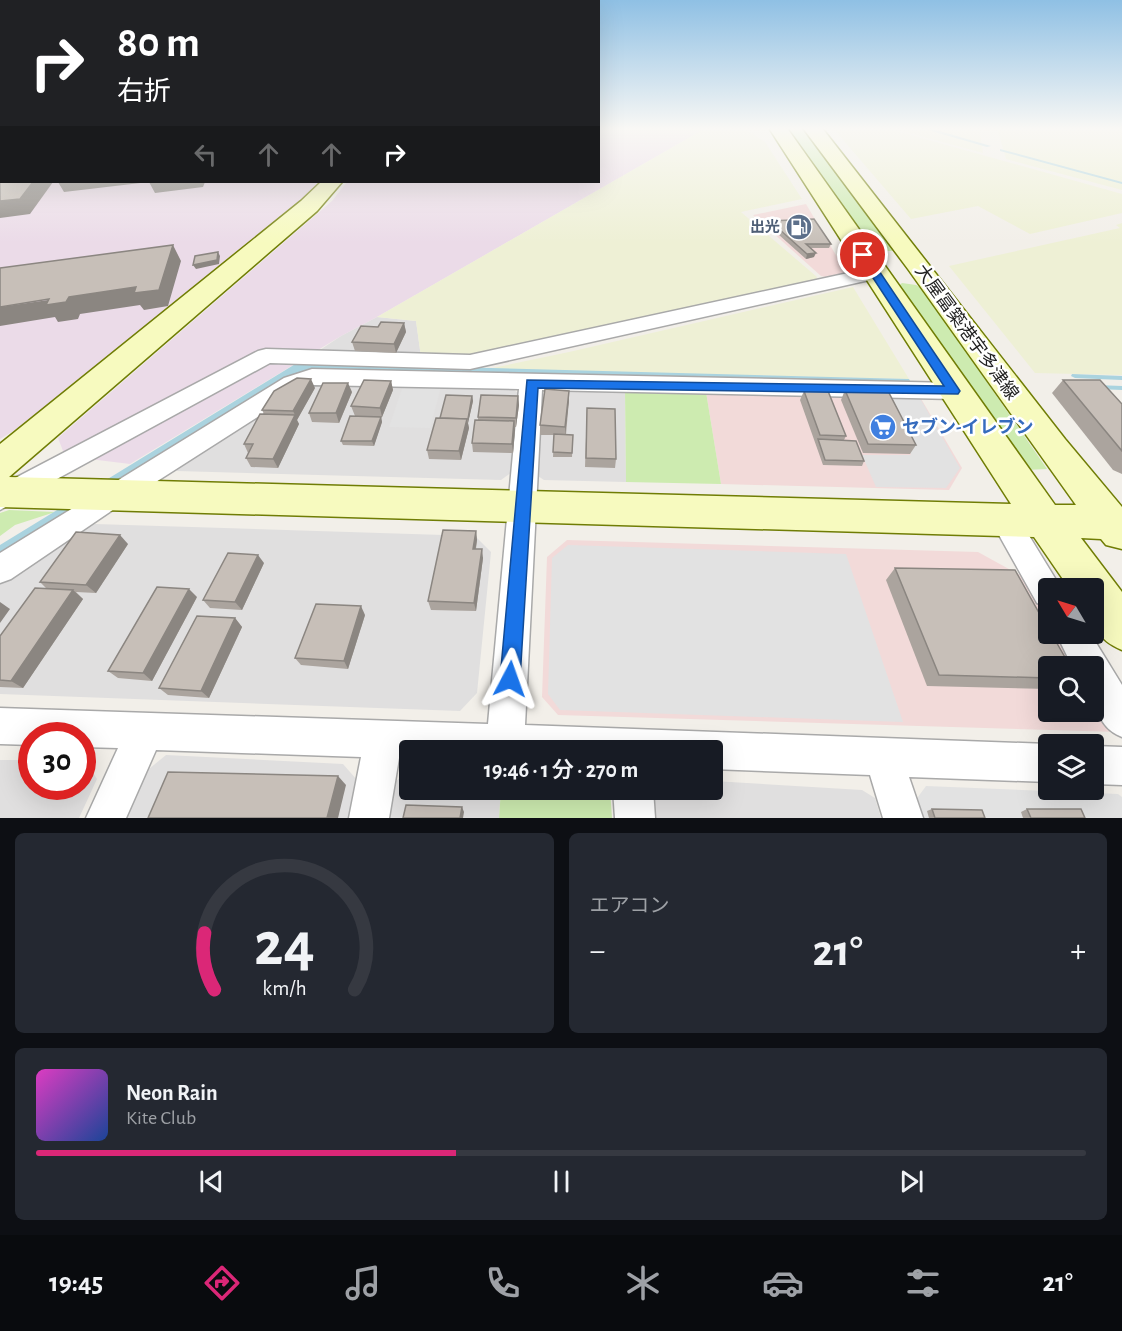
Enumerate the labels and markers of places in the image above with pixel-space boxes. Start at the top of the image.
fuel station icon: 出光 [784,212,814,242]
place label: 出光 [750,219,780,235]
pin [837,229,888,280]
supermarket icon: セブン-イレブン [868,412,898,442]
place label: セブン-イレブン [902,417,1033,437]

